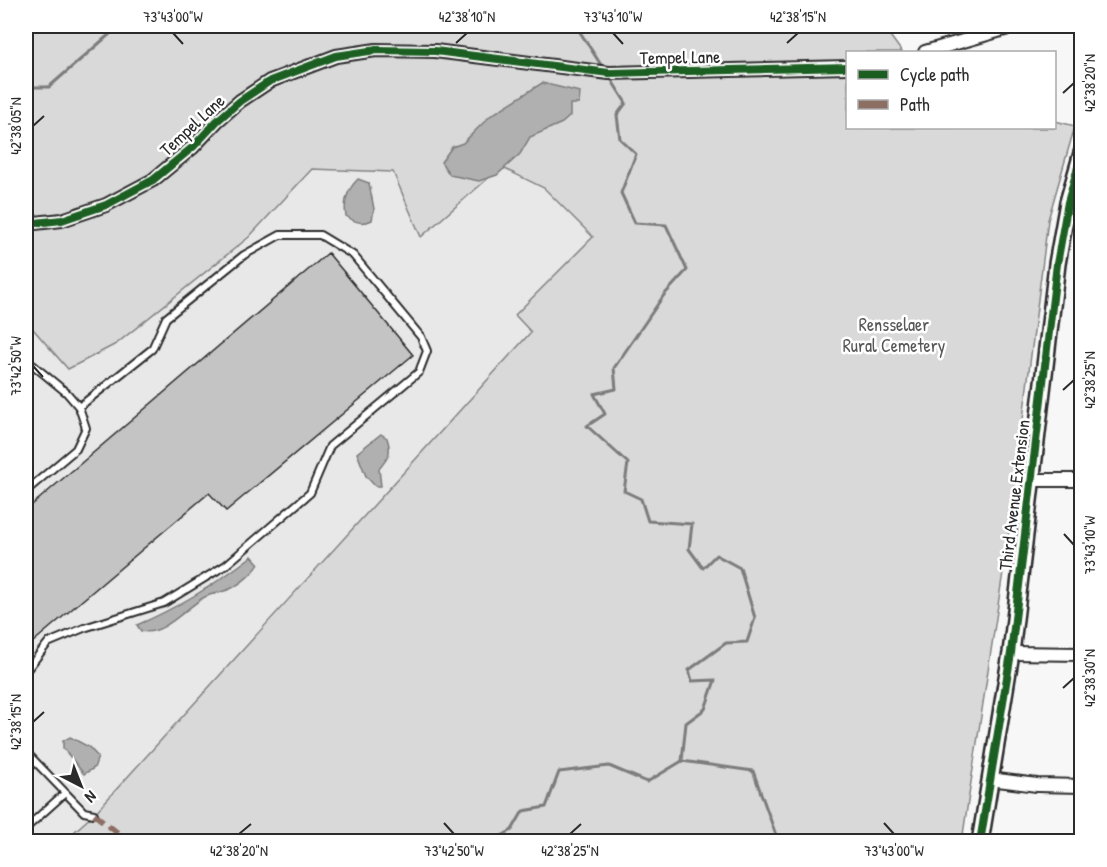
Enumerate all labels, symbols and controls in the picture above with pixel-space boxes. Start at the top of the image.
text: 73°43'00"W [143,6,204,27]
text: 42°38'10"N [439,6,495,27]
text: 73°43'10"W [584,6,643,27]
text: 42°38'15"N [770,6,826,27]
street label: Tempel Lane [639,44,721,70]
legend [846,51,1056,129]
text: 42°38'20"N [1079,54,1100,112]
text: Cycle path [900,62,970,87]
street label: Tempel Lane [154,88,230,162]
text: Path [900,92,930,117]
text: 42°38'05"N [5,97,26,155]
park label: Rensselaer Rural Cemetery [843,312,946,358]
text: 73°42'50"W [5,335,26,396]
text: 42°38'25"N [1079,351,1100,409]
street label: Third Avenue Extension [992,418,1036,572]
text: 73°43'10"W [1079,515,1100,574]
text: 42°38'30"N [1079,649,1100,707]
text: 42°38'15"N [5,694,26,750]
north arrow [51,756,111,816]
text: N [80,786,102,808]
text: 42°38'20"N [210,840,268,861]
text: 73°42'50"W [424,840,485,861]
text: 42°38'25"N [541,840,599,861]
text: 73°43'00"W [864,840,925,861]

